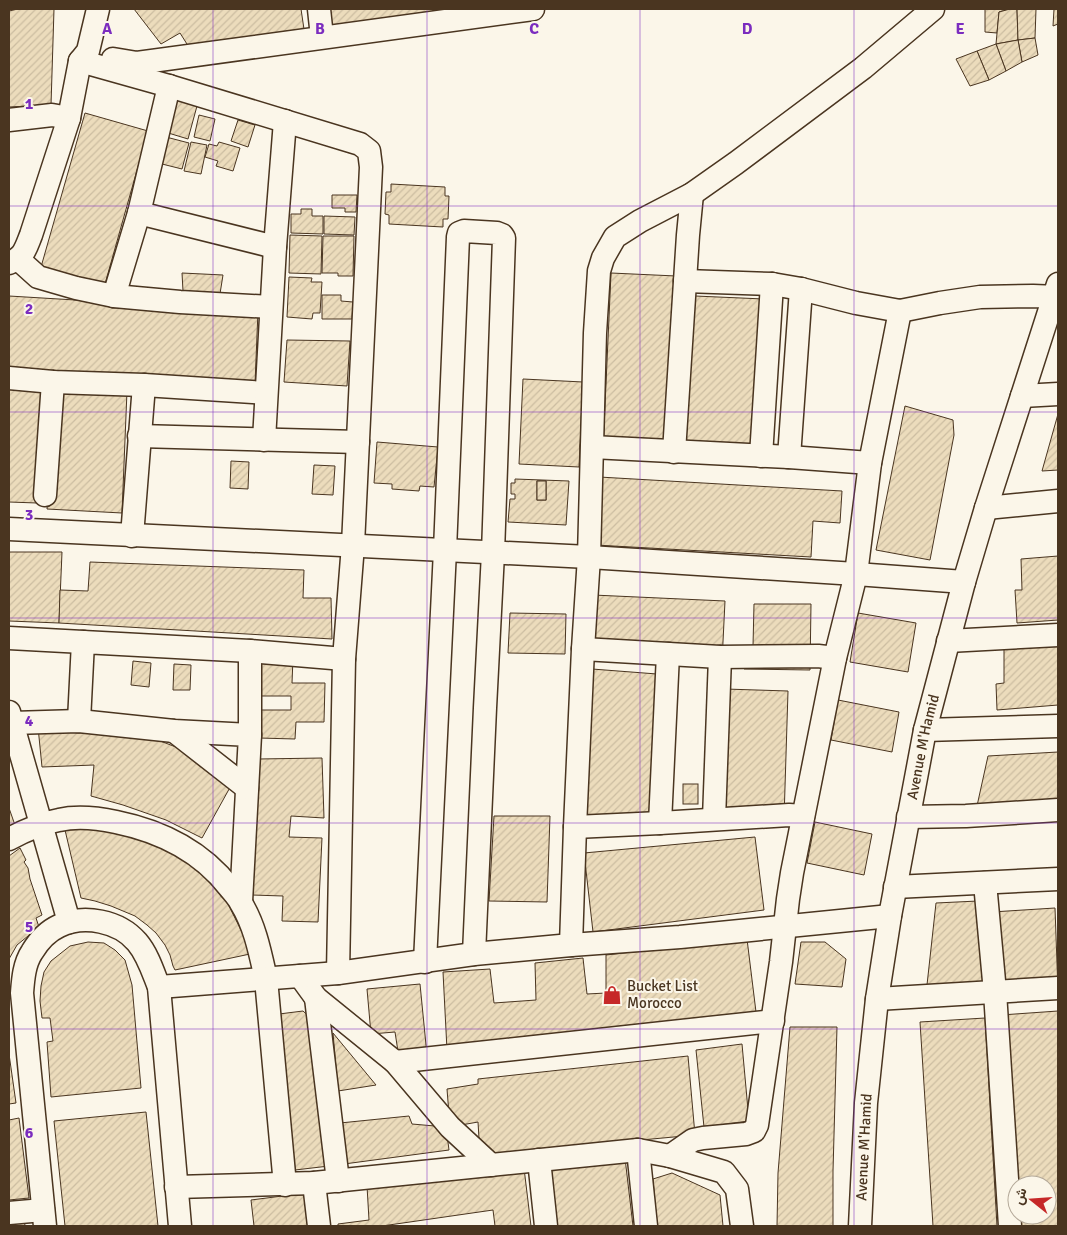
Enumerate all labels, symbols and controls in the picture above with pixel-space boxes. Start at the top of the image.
text: A [102,19,113,39]
text: B [315,19,325,39]
text: C [529,19,539,39]
text: D [742,19,753,39]
text: E [955,19,965,39]
text: 1 [25,94,34,114]
text: 2 [25,299,33,319]
text: 3 [25,505,33,525]
street label: Avenue M'Hamid [903,692,943,801]
text: 4 [25,711,34,731]
text: 5 [25,917,33,937]
place label: Bucket List Morocco [627,977,698,1012]
shop icon: Bucket List Morocco [601,984,623,1006]
street label: Avenue M'Hamid [852,1093,876,1201]
text: 6 [25,1123,34,1143]
north arrow [1007,1175,1057,1225]
text: ش [1009,1186,1031,1207]

